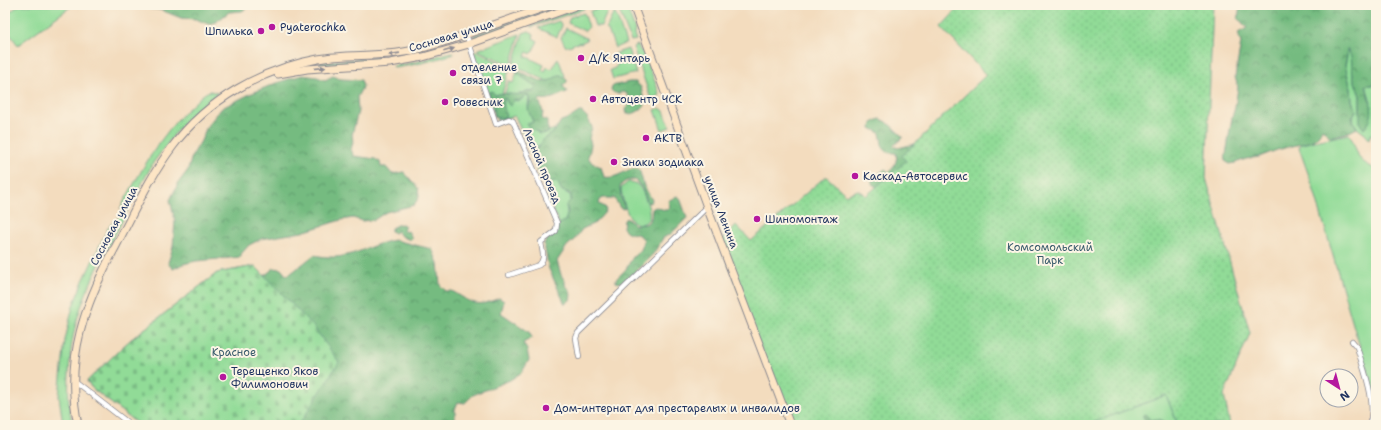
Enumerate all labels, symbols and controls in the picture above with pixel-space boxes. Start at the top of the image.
street label: Сосновая улица [407,16,495,56]
place label: Pyaterochka [280,20,346,35]
marker: Pyaterochka [267,22,277,32]
place label: Шпилька [205,24,253,39]
marker: Шпилька [256,26,266,36]
one-way arrow [443,47,455,53]
one-way arrow [388,50,400,57]
place label: Д/К Янтарь [589,51,650,66]
marker: Д/К Янтарь [576,53,586,63]
place label: отделение связи 7 [461,60,517,88]
one-way arrow [314,64,327,71]
marker: отделение связи 7 [448,68,458,78]
place label: Автоцентр ЧСК [601,92,682,107]
marker: Автоцентр ЧСК [588,94,598,104]
place label: Ровесник [453,95,503,110]
marker: Ровесник [440,97,450,107]
street label: Лесной проезд [519,126,565,206]
place label: АКТВ [654,131,682,146]
marker: АКТВ [641,133,651,143]
place label: Знаки зодиака [622,155,704,170]
marker: Знаки зодиака [609,157,619,167]
place label: Каскад-Автосервис [863,169,968,184]
marker: Каскад-Автосервис [850,171,860,181]
street label: улица Ленина [700,173,742,251]
street label: Сосновая улица [87,184,141,268]
place label: Шиномонтаж [765,212,838,227]
marker: Шиномонтаж [752,214,762,224]
park label: Комсомольский Парк [1007,240,1093,268]
park label: Красное [212,345,256,360]
place label: Терещенко Яков Филимонович [231,364,318,392]
north arrow [1319,368,1359,408]
marker: Терещенко Яков Филимонович [218,372,228,382]
text: N [1336,387,1353,404]
place label: Дом-интернат для престарелых и инвалидов [554,401,800,416]
marker: Дом-интернат для престарелых и инвалидов [541,403,551,413]

